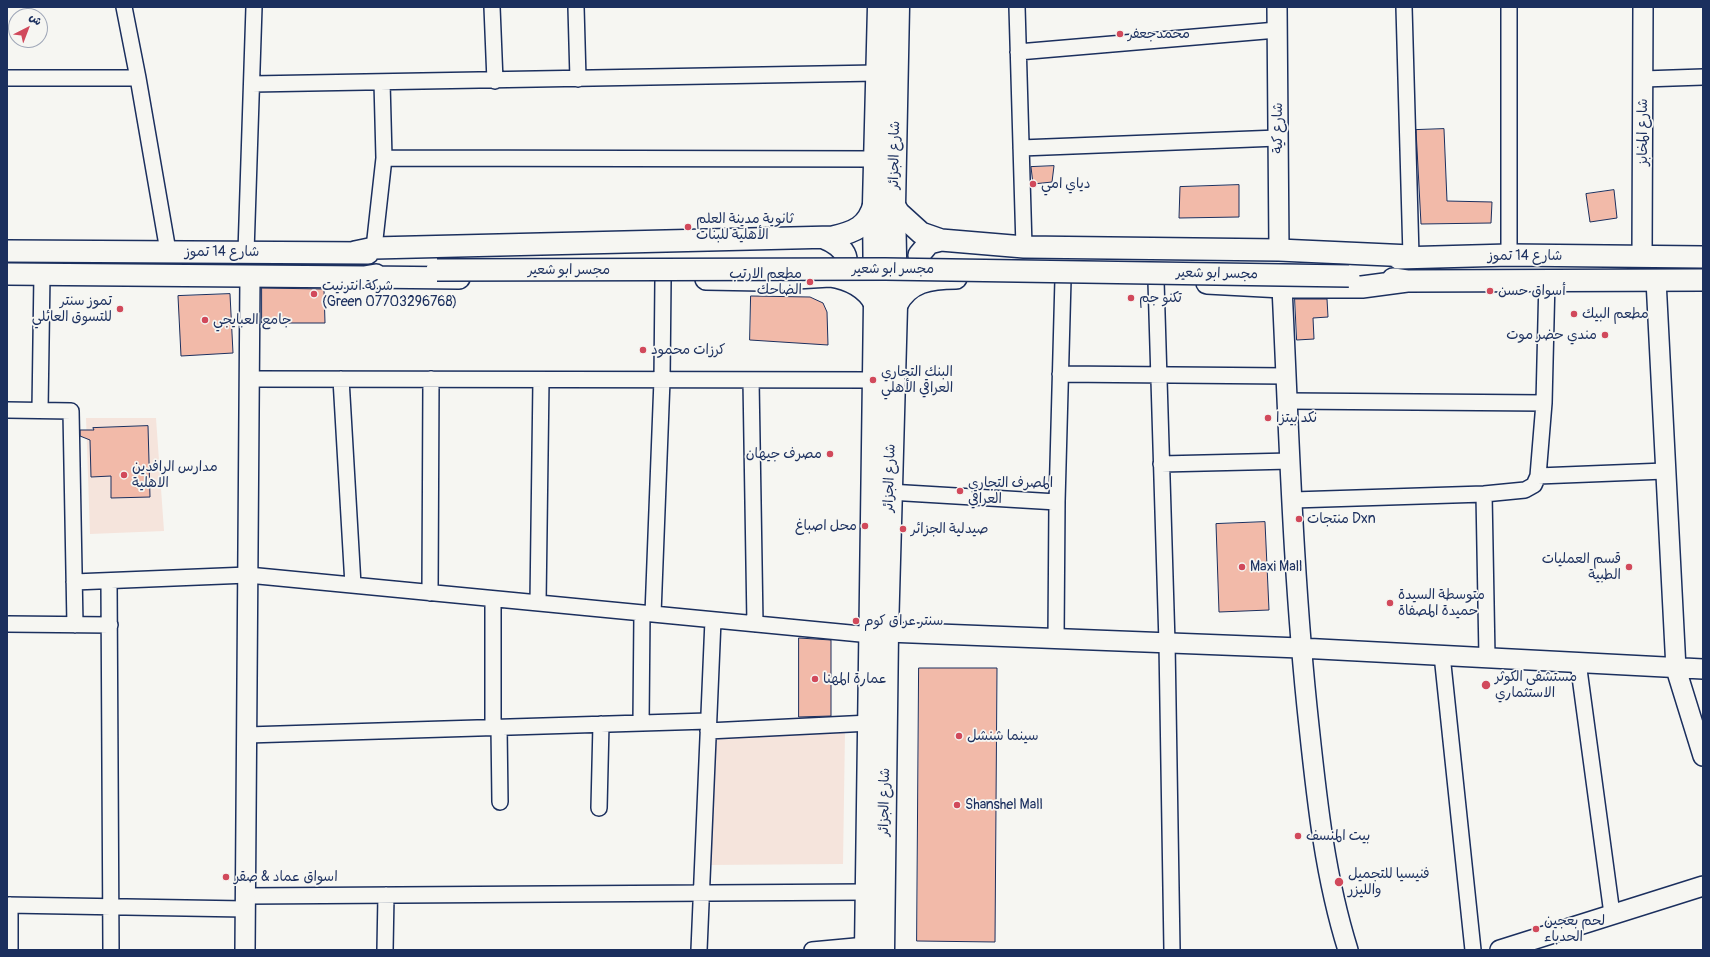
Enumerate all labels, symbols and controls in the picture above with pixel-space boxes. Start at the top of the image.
north arrow [8,8,48,48]
text: ش [27,11,45,28]
place label: محمدجعفر [1128,26,1190,42]
marker: محمدجعفر [1115,29,1125,39]
street label: شارع المخابز [1635,98,1651,166]
street label: شارع كية [1270,102,1286,154]
street label: شارع الجزائر [886,121,904,189]
place label: دياي امي [1041,176,1091,192]
marker: دياي امي [1028,179,1038,189]
place label: ثانوية مدينة العلم الأهلية للبنات [696,211,793,244]
marker: ثانوية مدينة العلم الأهلية للبنات [683,222,693,232]
street label: شارع 14 تموز [185,244,259,260]
street label: شارع 14 تموز [1488,248,1562,264]
street label: مجسر ابو شعير [852,261,934,277]
street label: مجسر ابو شعير [528,262,610,278]
street label: مجسر ابو شعير [1176,265,1258,283]
place label: مطعم الارتب الضاحك [729,266,802,298]
marker: مطعم الارتب الضاحك [805,277,815,287]
place label: شركة انترنيت (Green 07703296768) [322,278,457,310]
place label: أسواق حسن [1498,283,1566,299]
marker: أسواق حسن [1485,286,1495,296]
marker: شركة انترنيت (Green 07703296768) [309,289,319,299]
place label: تكنو جم [1139,290,1182,306]
place label: تموز سنتر للتسوق العائلي [32,293,112,326]
marker: تكنو جم [1126,293,1136,303]
marker: تموز سنتر للتسوق العائلي [115,304,125,314]
place label: مطعم البيك [1582,306,1649,322]
marker: مطعم البيك [1569,309,1579,319]
place label: جامع العبايجي [213,312,292,328]
marker: جامع العبايجي [200,315,210,325]
place label: مندي حضر موت [1506,327,1597,343]
marker: مندي حضر موت [1600,330,1610,340]
place label: كرزات محمود [651,342,725,358]
marker: كرزات محمود [638,345,648,355]
place label: البنك التجاري العراقي الأهلي [881,364,953,396]
marker: البنك التجاري العراقي الأهلي [868,375,878,385]
place label: نكد بيتزا [1276,410,1317,426]
marker: نكد بيتزا [1263,413,1273,423]
street label: شارع الجزائر [880,444,900,512]
place label: مصرف جيهان [746,446,822,462]
marker: مصرف جيهان [825,449,835,459]
place label: مدارس الرافدين اﻻهلية [132,459,218,492]
marker: مدارس الرافدين اﻻهلية [119,470,129,480]
place label: المصرف التجاري العراقي [968,475,1053,508]
marker: المصرف التجاري العراقي [955,486,965,496]
place label: منتجات Dxn [1307,511,1376,527]
marker: منتجات Dxn [1294,514,1304,524]
place label: محل اصباغ [795,518,857,534]
marker: محل اصباغ [860,521,870,531]
place label: صيدلية الجزائر [911,521,988,537]
marker: صيدلية الجزائر [898,524,908,534]
place label: قسم العمليات الطبية [1542,551,1621,584]
place label: Maxi Mall [1250,559,1302,575]
marker: Maxi Mall [1237,562,1247,572]
marker: قسم العمليات الطبية [1624,562,1634,572]
place label: متوسطة السيدة حميدة المصفاة [1398,587,1485,620]
marker: متوسطة السيدة حميدة المصفاة [1385,598,1395,608]
place label: سنتر عراق كوم [864,613,943,629]
marker: سنتر عراق كوم [851,616,861,626]
place label: مستشفى الكوثر الاستثماري [1495,669,1577,702]
place label: عمارة المهنا [823,671,887,687]
marker: عمارة المهنا [810,674,820,684]
marker: مستشفى الكوثر الاستثماري [1480,679,1492,691]
place label: سينما شنشل [967,728,1038,744]
marker: سينما شنشل [954,731,964,741]
street label: شارع الجزائر [876,768,894,836]
place label: Shanshel Mall [965,797,1043,813]
marker: Shanshel Mall [952,800,962,810]
place label: بيت المنسف [1306,828,1370,844]
marker: بيت المنسف [1293,831,1303,841]
place label: فنيسيا للتجميل والليزر [1348,866,1430,898]
place label: اسواق عماد & صقر [234,869,338,885]
marker: اسواق عماد & صقر [221,872,231,882]
marker: فنيسيا للتجميل والليزر [1333,876,1345,888]
place label: لحم بعجين الحدباء [1544,913,1605,946]
marker: لحم بعجين الحدباء [1531,924,1541,934]

